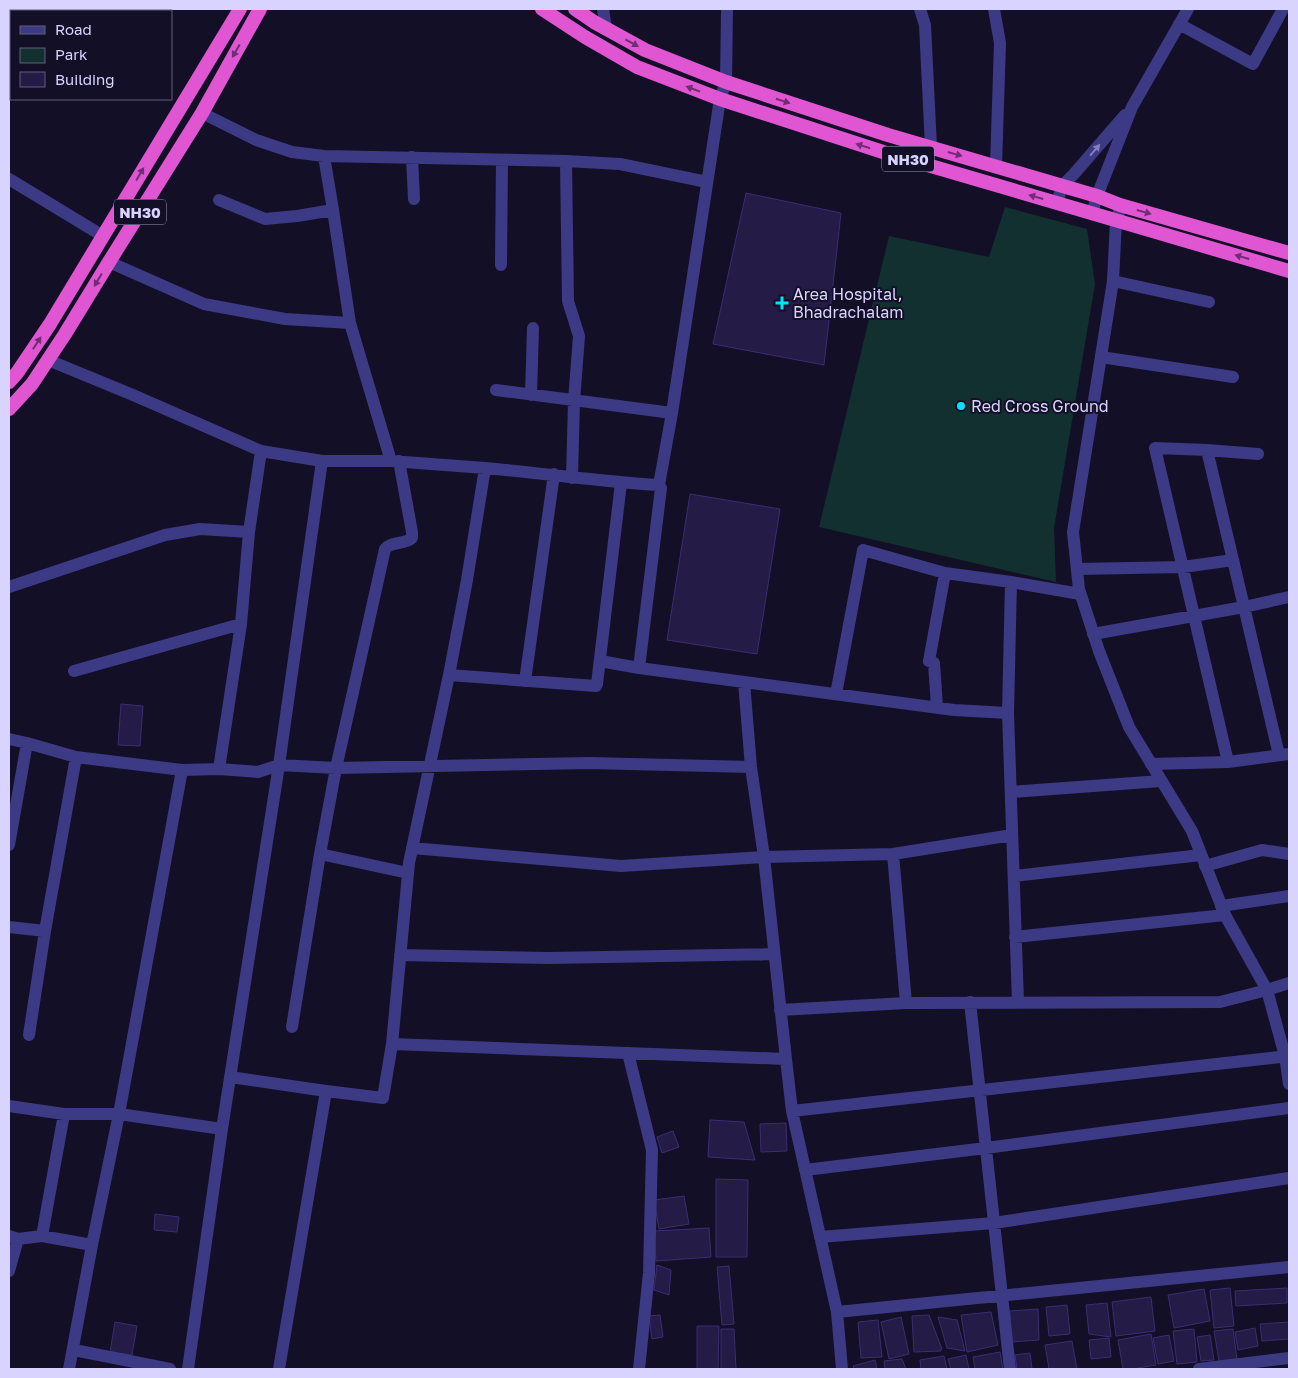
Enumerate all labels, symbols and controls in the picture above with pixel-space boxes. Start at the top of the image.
legend [10,10,172,100]
text: Road [55,20,92,38]
one-way arrow [625,38,638,47]
one-way arrow [232,44,240,58]
text: Park [55,45,88,63]
text: Building [55,70,115,88]
one-way arrow [686,84,700,92]
one-way arrow [776,97,791,105]
one-way arrow [856,142,871,149]
one-way arrow [1089,144,1100,156]
road number: NH30 [882,146,934,172]
one-way arrow [948,151,963,159]
one-way arrow [136,168,145,181]
one-way arrow [1028,193,1044,201]
road number: NH30 [114,200,166,224]
one-way arrow [1136,208,1151,216]
one-way arrow [1235,253,1250,261]
one-way arrow [93,273,102,286]
place label: Area Hospital, Bhadrachalam [793,284,903,322]
marker: Area Hospital, Bhadrachalam [775,296,789,310]
one-way arrow [32,336,42,350]
place label: Red Cross Ground [971,396,1109,416]
marker: Red Cross Ground [955,400,967,412]

